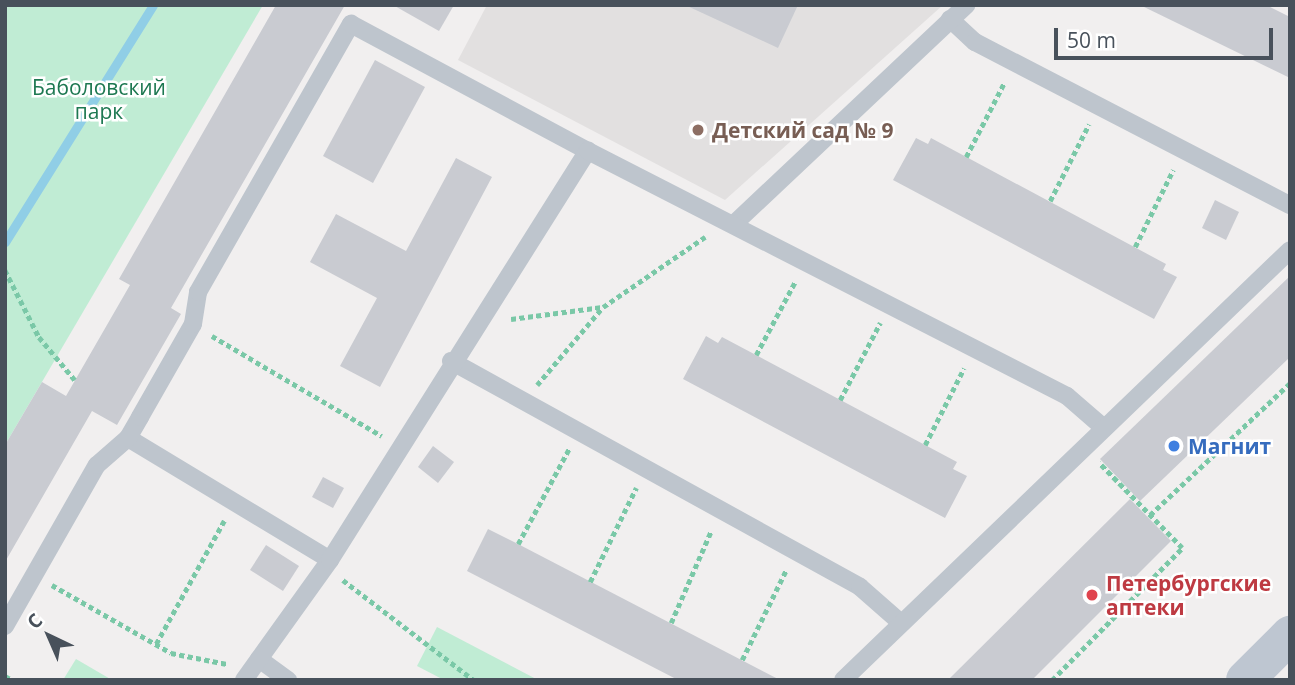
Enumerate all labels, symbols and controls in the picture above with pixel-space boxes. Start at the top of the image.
scale bar [1057,14,1276,58]
text: 50 m [1067,26,1116,54]
park label: Баболовский парк [32,74,166,124]
place label: Детский сад № 9 [712,117,894,143]
marker: Детский сад № 9 [690,122,706,138]
place label: Магнит [1188,433,1271,459]
marker: Магнит [1166,438,1182,454]
place label: Петербургские аптеки [1106,570,1271,620]
marker: Петербургские аптеки [1084,587,1100,603]
north arrow [14,601,84,671]
text: С [21,607,48,634]

